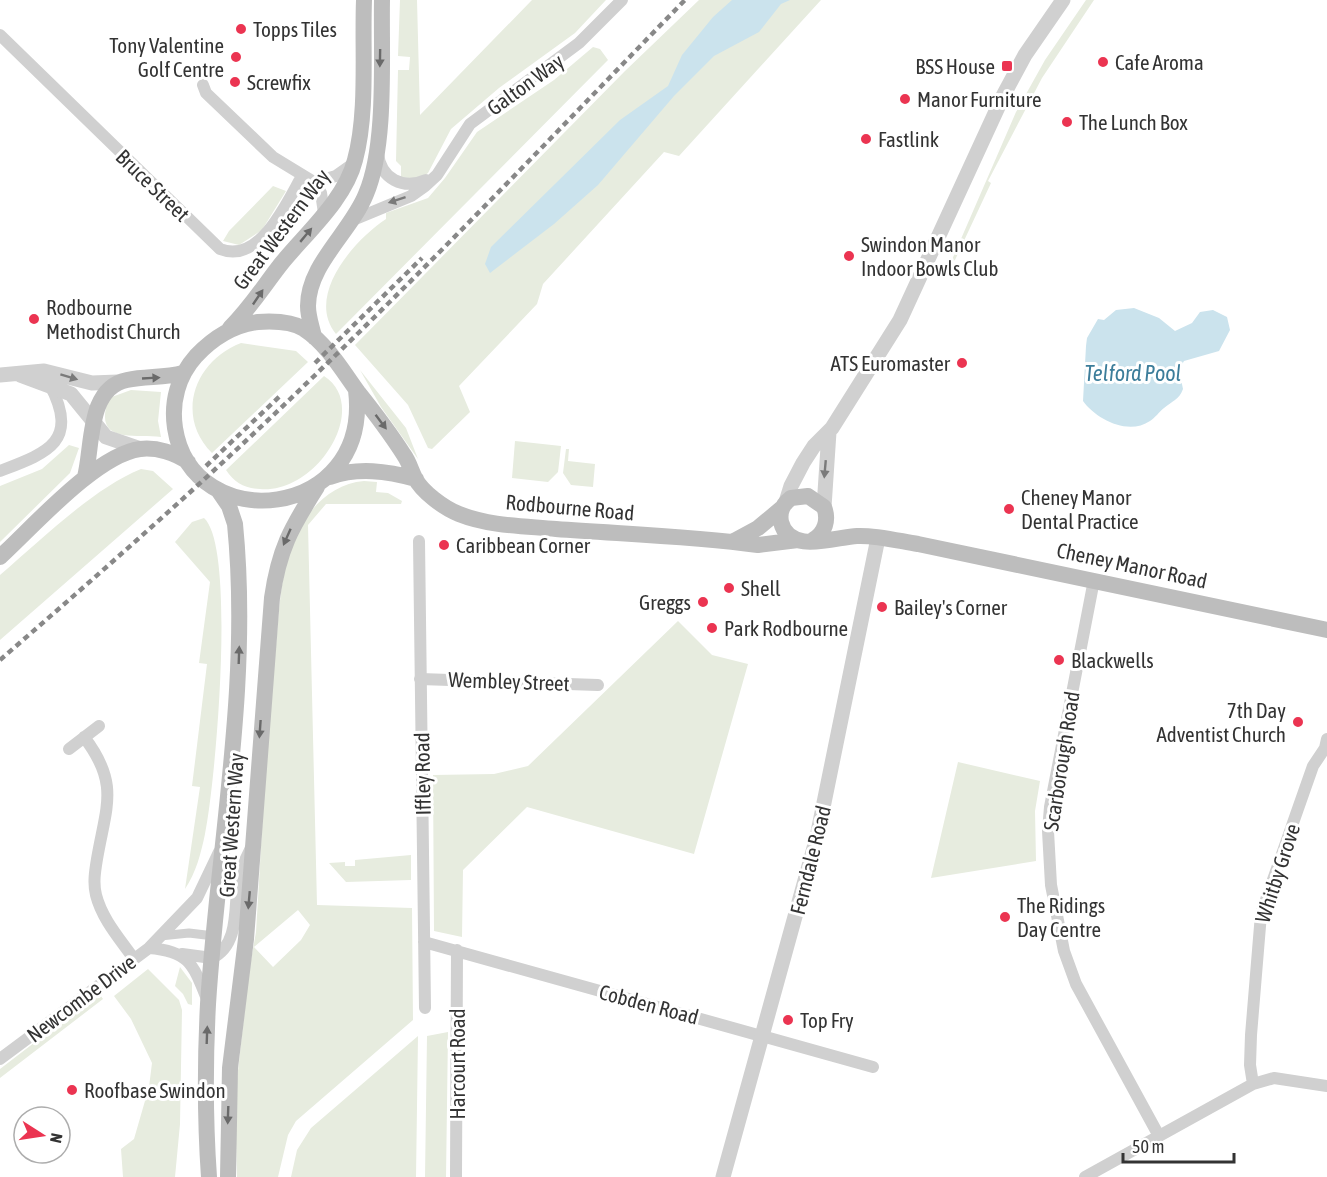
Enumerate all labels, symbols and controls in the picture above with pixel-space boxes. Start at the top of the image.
place label: Topps Tiles [253,17,337,41]
marker: Topps Tiles [234,22,248,36]
place label: Tony Valentine Golf Centre [109,33,224,81]
street label: Galton Way [482,48,568,120]
one-way arrow [376,49,385,68]
marker: Tony Valentine Golf Centre [229,50,243,64]
place label: Cafe Aroma [1115,50,1204,74]
place label: BSS House [915,54,995,78]
marker: Cafe Aroma [1096,55,1110,69]
marker: BSS House [1000,59,1014,73]
place label: Screwfix [247,70,311,94]
marker: Screwfix [228,75,242,89]
place label: Manor Furniture [917,87,1042,111]
marker: Manor Furniture [898,92,912,106]
place label: The Lunch Box [1079,110,1188,134]
marker: The Lunch Box [1060,115,1074,129]
place label: Fastlink [878,127,939,151]
marker: Fastlink [859,132,873,146]
street label: Bruce Street [111,144,195,226]
street label: Great Western Way [228,164,334,294]
one-way arrow [388,196,406,206]
one-way arrow [299,227,312,243]
place label: Swindon Manor Indoor Bowls Club [861,232,998,280]
marker: Swindon Manor Indoor Bowls Club [842,249,856,263]
one-way arrow [252,289,264,305]
place label: Rodbourne Methodist Church [46,295,181,343]
marker: Rodbourne Methodist Church [27,312,41,326]
place label: ATS Euromaster [831,351,951,375]
marker: ATS Euromaster [955,356,969,370]
water label: Telford Pool [1085,360,1181,386]
one-way arrow [60,372,78,382]
one-way arrow [141,373,160,382]
one-way arrow [375,414,387,430]
one-way arrow [821,460,830,479]
place label: Cheney Manor Dental Practice [1021,485,1139,533]
street label: Rodbourne Road [505,489,635,525]
marker: Cheney Manor Dental Practice [1002,502,1016,516]
one-way arrow [282,528,292,546]
place label: Caribbean Corner [456,533,591,557]
street label: Cheney Manor Road [1055,537,1209,593]
marker: Caribbean Corner [437,538,451,552]
place label: Shell [741,576,781,600]
marker: Shell [722,581,736,595]
place label: Greggs [639,590,691,614]
marker: Greggs [696,595,710,609]
place label: Bailey's Corner [894,595,1008,619]
marker: Bailey's Corner [875,600,889,614]
place label: Park Rodbourne [724,616,848,640]
marker: Park Rodbourne [705,621,719,635]
one-way arrow [234,645,243,664]
place label: Blackwells [1071,648,1154,672]
marker: Blackwells [1052,653,1066,667]
street label: Wembley Street [448,667,570,695]
street label: Scarborough Road [1038,690,1084,832]
place label: 7th Day Adventist Church [1156,698,1286,746]
marker: 7th Day Adventist Church [1291,715,1305,729]
one-way arrow [256,720,265,739]
street label: Iffley Road [409,732,435,816]
street label: Great Western Way [214,752,248,898]
street label: Ferndale Road [785,803,835,917]
street label: Whitby Grove [1250,821,1304,925]
one-way arrow [244,891,254,910]
place label: The Ridings Day Centre [1017,893,1105,941]
marker: The Ridings Day Centre [998,910,1012,924]
street label: Newcombe Drive [22,949,140,1047]
street label: Cobden Road [597,979,701,1029]
place label: Top Fry [800,1008,854,1032]
street label: Harcourt Road [445,1009,469,1119]
marker: Top Fry [781,1013,795,1027]
one-way arrow [202,1025,211,1044]
place label: Roofbase Swindon [84,1078,226,1102]
marker: Roofbase Swindon [65,1083,79,1097]
north arrow [12,1105,72,1165]
one-way arrow [224,1106,233,1125]
scale bar [1123,1126,1234,1164]
text: N [47,1132,66,1145]
text: 50 m [1132,1136,1164,1157]

